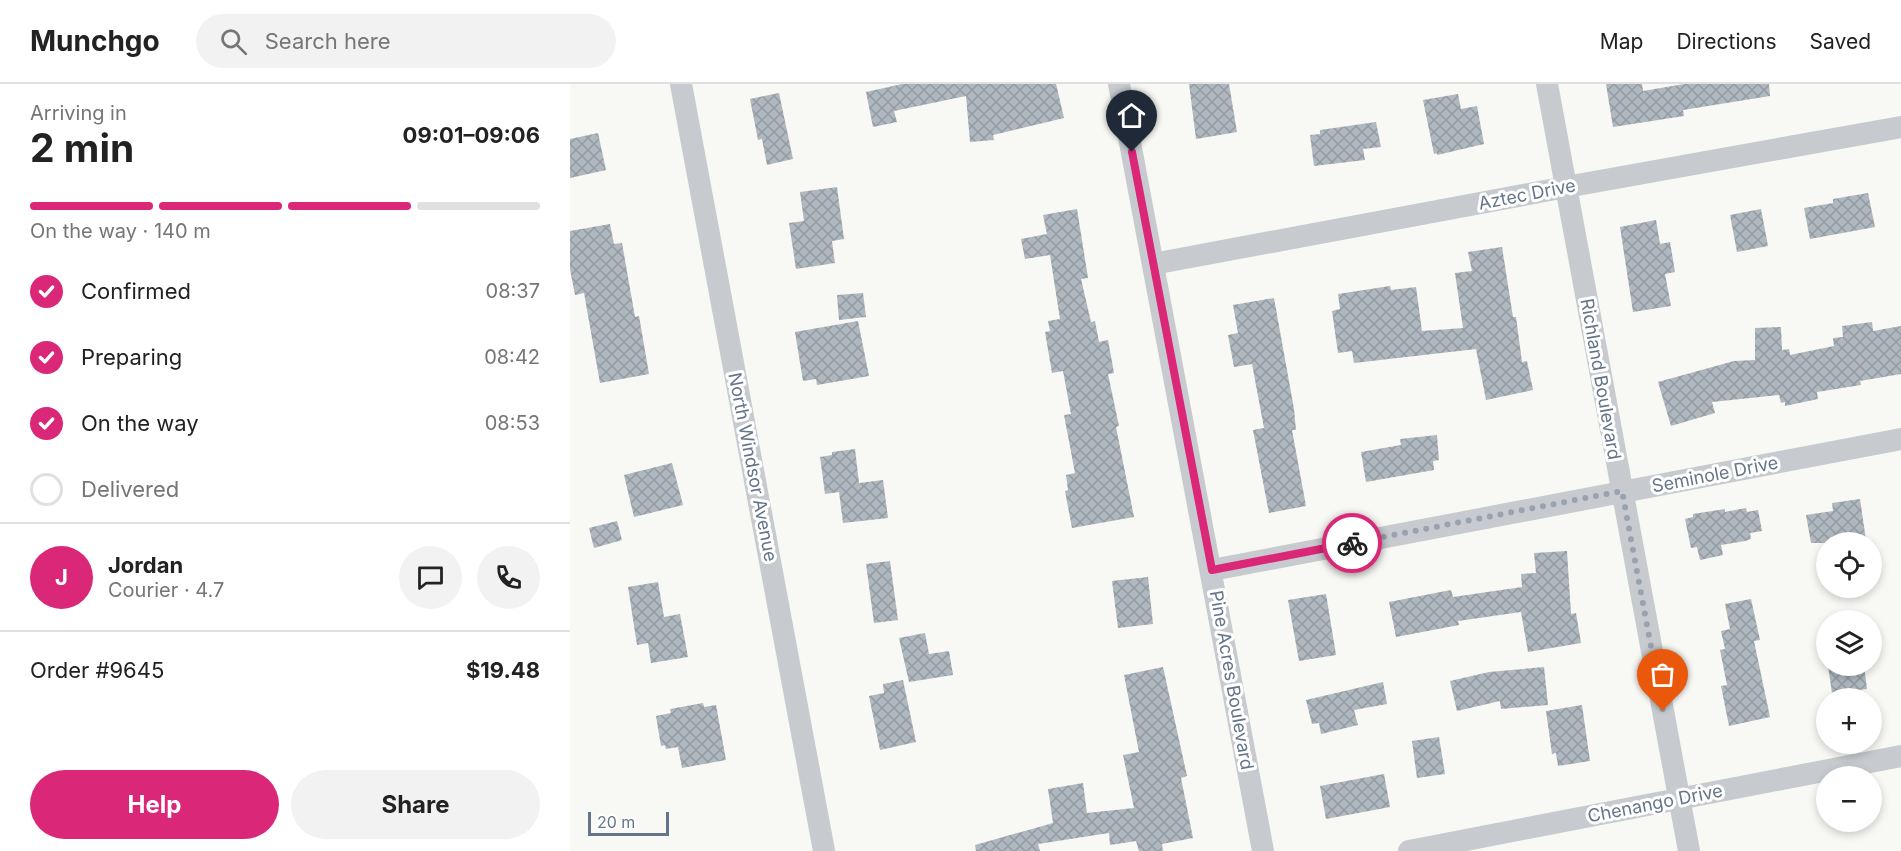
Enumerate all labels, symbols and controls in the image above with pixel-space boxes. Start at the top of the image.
search box [196,14,616,68]
text: Munchgo [30,24,160,58]
icon: search [217,25,250,58]
text: Search here [265,28,391,54]
text: Map [1600,29,1643,54]
text: Directions [1676,29,1777,54]
text: Saved [1810,29,1871,54]
pin [1106,90,1157,152]
icon: home [1115,99,1148,132]
text: Arriving in [30,101,127,125]
text: 09:01–09:06 [403,122,540,148]
text: 2 min [30,124,134,171]
street label: Aztec Drive [1477,174,1577,214]
text: On the way · 140 m [30,219,211,243]
icon: check [30,275,63,308]
text: Confirmed [81,278,191,304]
text: 08:37 [486,279,540,303]
street label: Richland Boulevard [1576,297,1626,461]
icon: check [30,341,63,374]
text: Preparing [81,344,182,370]
text: 08:42 [484,345,540,369]
street label: North Windsor Avenue [724,371,782,563]
icon: check [30,407,63,440]
text: On the way [81,410,199,436]
text: 08:53 [485,411,540,435]
street label: Seminole Drive [1650,451,1780,497]
text: Delivered [81,476,179,502]
courier [1322,513,1382,573]
icon: bike [1336,527,1369,560]
map controls [1816,532,1882,832]
button: locate [1816,532,1882,598]
button: chat [399,546,462,609]
button: phone [477,546,540,609]
text: Jordan [108,552,183,578]
text: J [55,564,68,590]
text: Courier · 4.7 [108,578,224,602]
street label: Pine Acres Boulevard [1206,589,1258,771]
button: layers [1816,610,1882,676]
pin [1637,649,1688,711]
text: Order #9645 [30,657,164,683]
text: $19.48 [466,657,540,683]
icon: bag [1646,658,1679,691]
button: + [1816,688,1882,754]
button: − [1816,766,1882,832]
button: Help [30,770,279,839]
button: Share [291,770,540,839]
street label: Chenango Drive [1586,780,1724,826]
scale bar [588,809,669,836]
text: 20 m [597,812,635,832]

